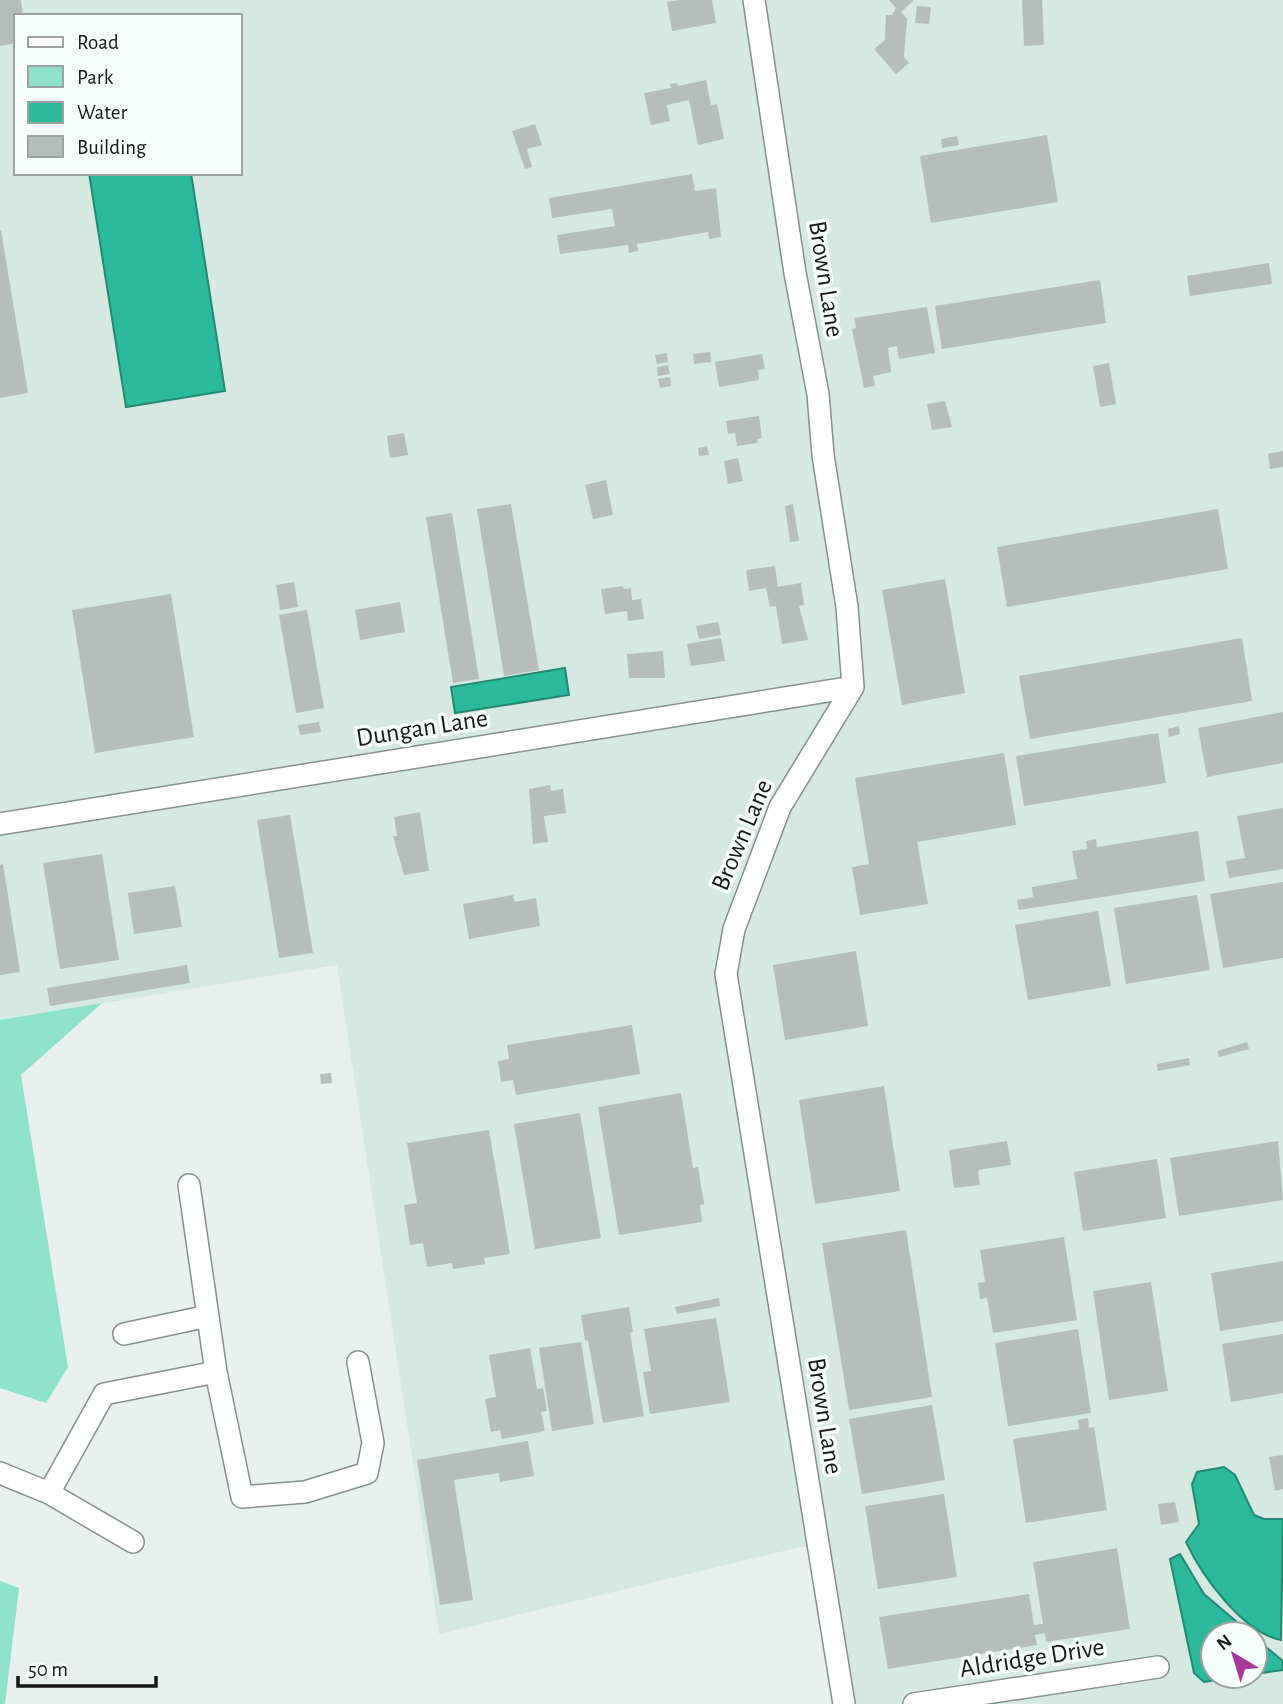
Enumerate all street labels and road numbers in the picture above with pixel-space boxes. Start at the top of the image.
street label: Brown Lane [804,219,848,339]
street label: Dungan Lane [354,705,490,751]
street label: Brown Lane [707,776,777,894]
street label: Brown Lane [803,1356,847,1476]
street label: Aldridge Drive [958,1634,1106,1682]

